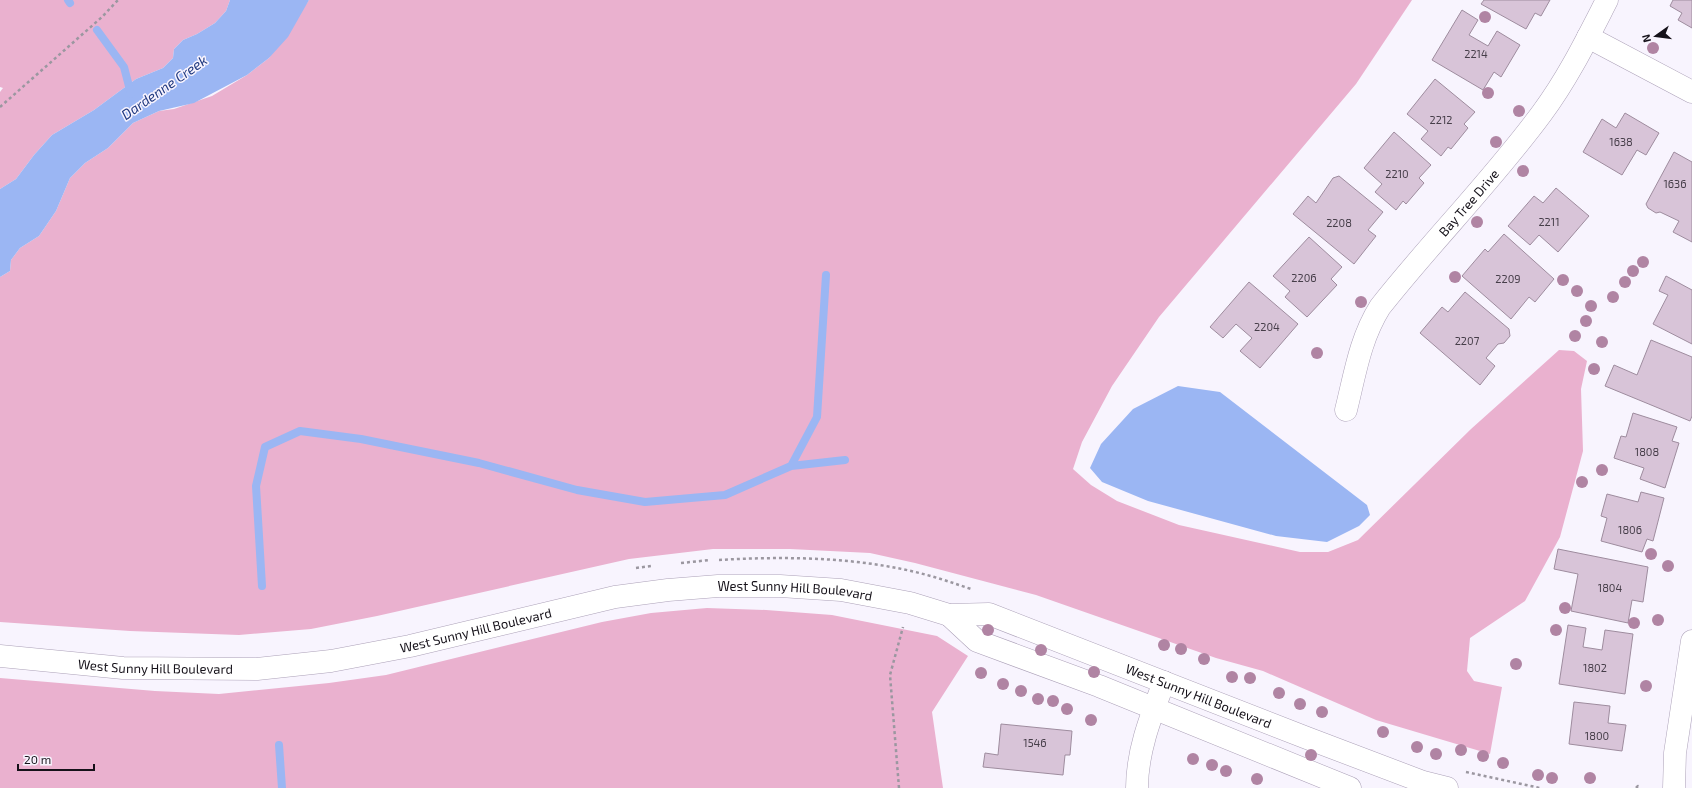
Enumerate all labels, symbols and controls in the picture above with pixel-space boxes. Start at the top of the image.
north arrow [1636,16,1676,56]
text: N [1639,33,1653,44]
house number: 2214 [1464,47,1488,60]
water label: Dardenne Creek [118,51,210,123]
house number: 2212 [1430,113,1452,126]
house number: 1638 [1609,135,1633,148]
street label: Bay Tree Drive [1435,166,1502,239]
house number: 2210 [1385,167,1409,180]
house number: 1636 [1663,177,1687,190]
house number: 2211 [1538,215,1560,228]
house number: 2208 [1326,216,1352,229]
house number: 2206 [1291,271,1317,284]
house number: 2209 [1495,272,1521,285]
house number: 2204 [1254,320,1280,333]
house number: 2207 [1455,334,1480,347]
house number: 1808 [1635,445,1659,458]
house number: 1806 [1618,523,1642,536]
street label: West Sunny Hill Boulevard [717,578,874,604]
house number: 1804 [1598,581,1622,594]
street label: West Sunny Hill Boulevard [399,604,553,656]
street label: West Sunny Hill Boulevard [77,656,233,677]
street label: West Sunny Hill Boulevard [1123,660,1274,731]
house number: 1802 [1583,661,1607,674]
house number: 1800 [1585,729,1609,742]
house number: 1546 [1023,736,1047,749]
scale bar [18,746,94,772]
text: 20 m [24,752,51,766]

